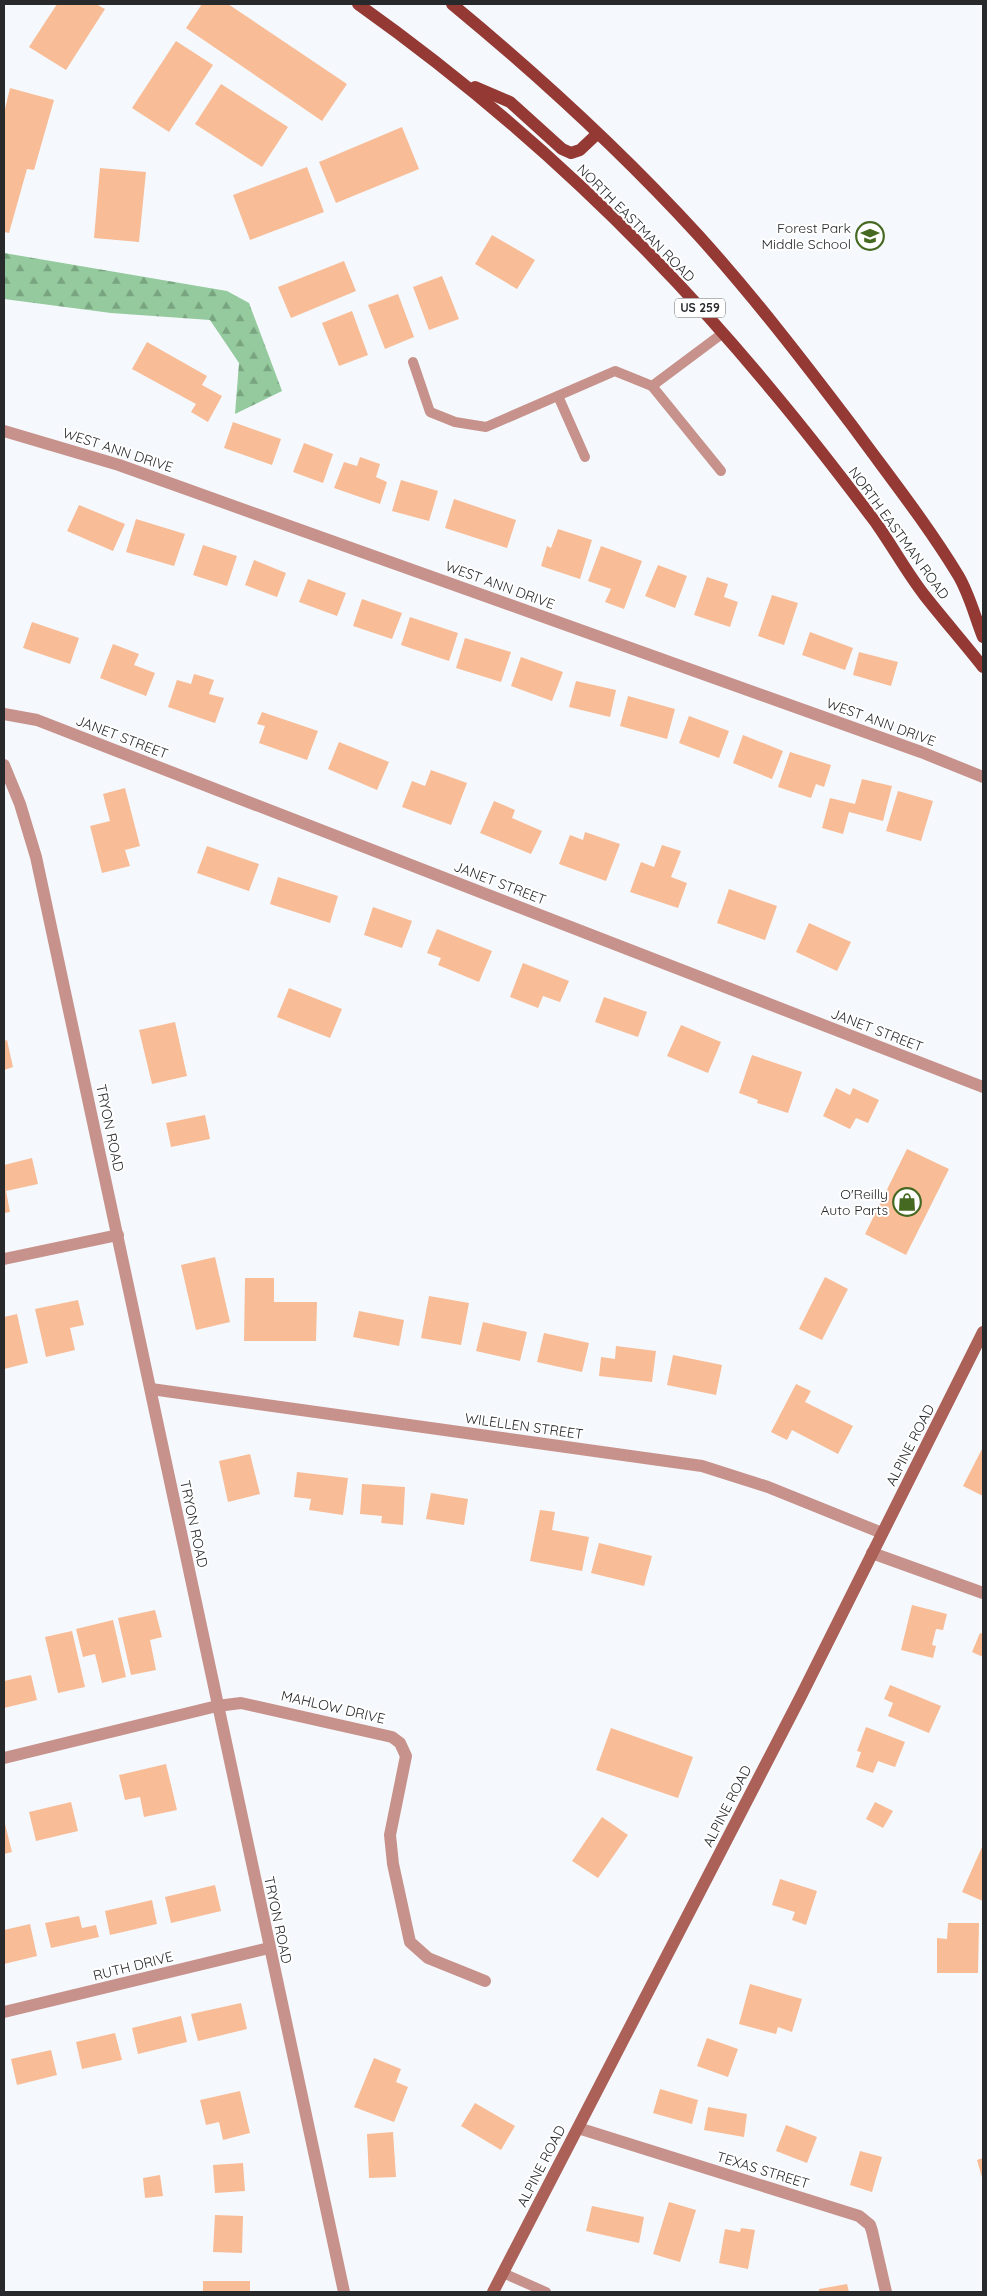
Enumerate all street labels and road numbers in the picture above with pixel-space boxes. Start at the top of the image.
street label: NORTH EASTMAN ROAD [573,160,699,286]
road number: US 259 [675,298,725,318]
street label: WEST ANN DRIVE [60,424,176,476]
street label: NORTH EASTMAN ROAD [845,463,953,603]
street label: WEST ANN DRIVE [443,557,557,613]
street label: WEST ANN DRIVE [824,694,938,750]
street label: JANET STREET [73,711,171,763]
street label: JANET STREET [451,857,549,909]
street label: JANET STREET [828,1004,926,1056]
street label: TRYON ROAD [92,1083,128,1173]
street label: ALPINE ROAD [882,1401,938,1489]
street label: WILELLEN STREET [464,1409,584,1443]
street label: TRYON ROAD [176,1479,212,1569]
street label: MAHLOW DRIVE [279,1686,387,1728]
street label: ALPINE ROAD [699,1762,755,1850]
street label: TRYON ROAD [260,1875,296,1965]
street label: RUTH DRIVE [91,1947,175,1985]
street label: ALPINE ROAD [513,2122,569,2210]
street label: TEXAS STREET [715,2147,811,2193]

